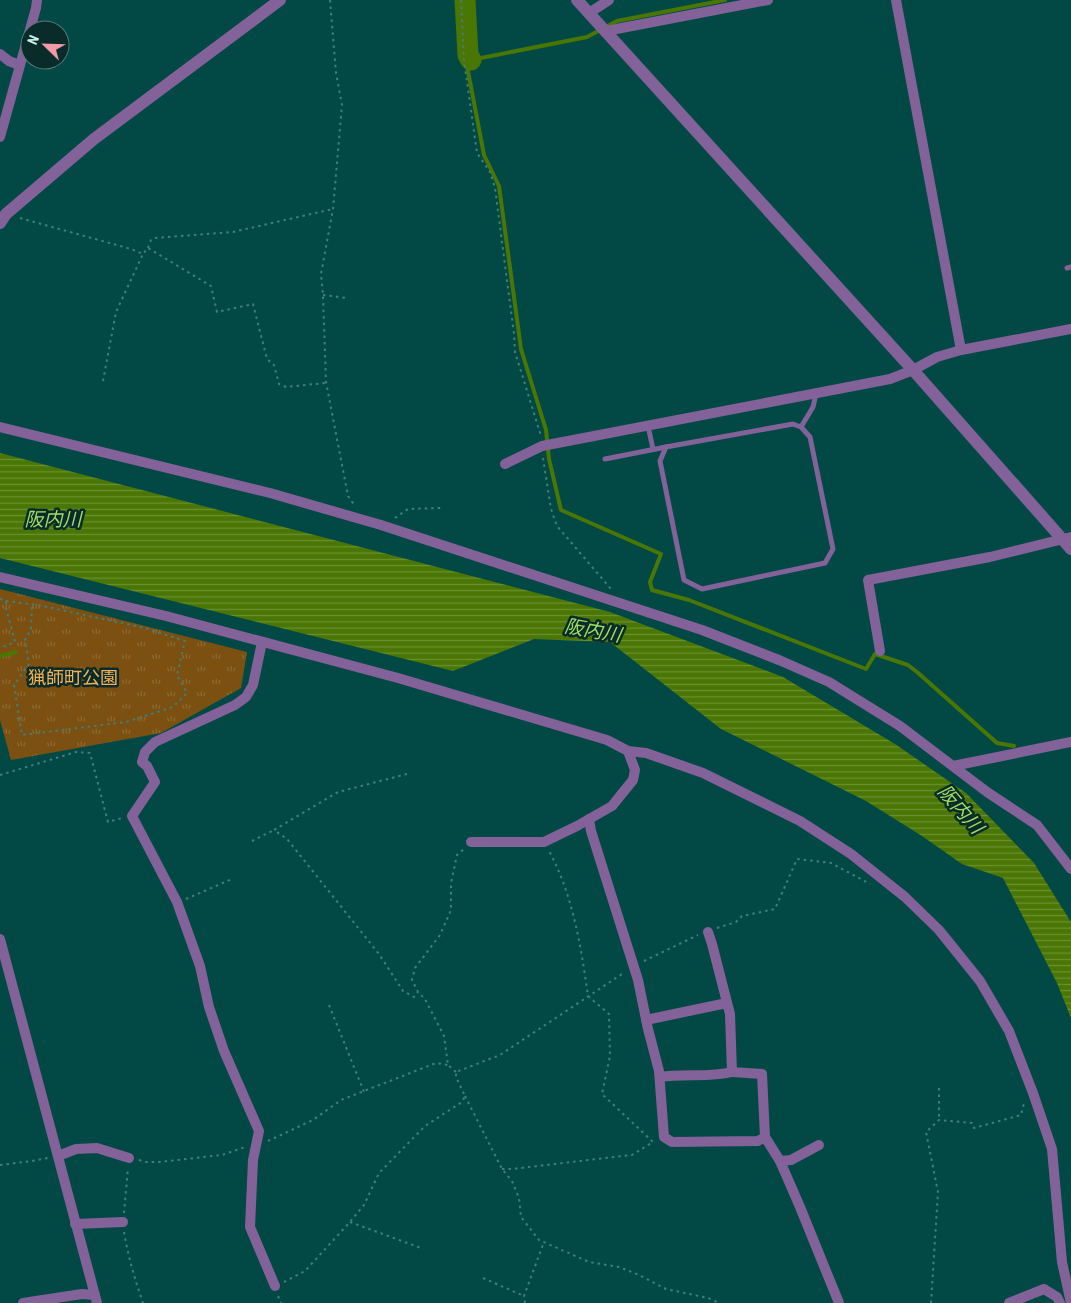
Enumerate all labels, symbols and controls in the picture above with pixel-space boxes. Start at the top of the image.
north arrow [20,20,70,70]
text: N [24,33,42,47]
water label: 阪内川 [24,508,83,531]
water label: 阪内川 [563,614,625,647]
park label: 猟師町公園 [28,667,118,688]
water label: 阪内川 [933,780,989,840]

